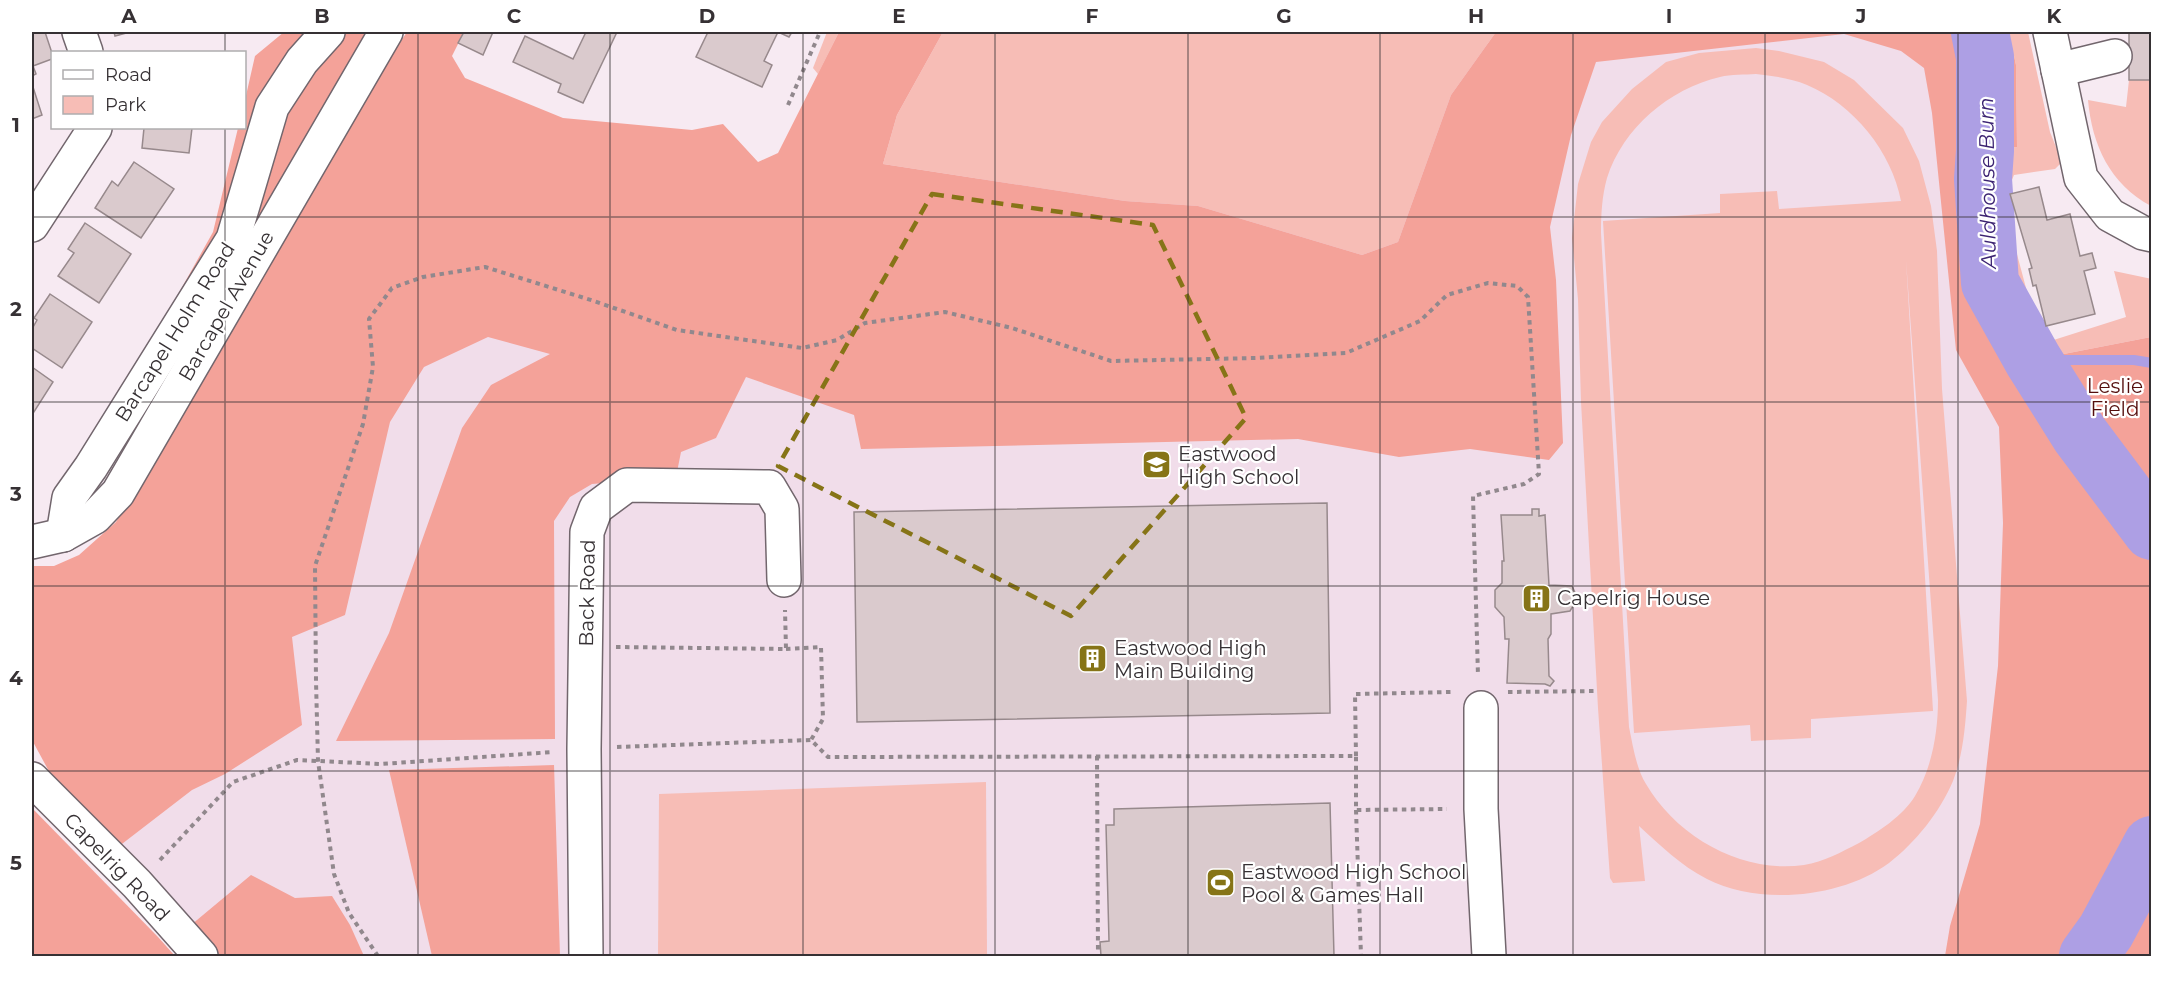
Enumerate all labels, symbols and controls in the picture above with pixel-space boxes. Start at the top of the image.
text: A [120,4,137,28]
text: B [314,4,330,28]
text: C [507,4,522,28]
text: D [699,4,715,28]
text: E [892,4,906,28]
text: F [1086,4,1099,28]
text: G [1276,4,1292,28]
text: H [1468,4,1484,28]
text: I [1666,4,1672,28]
text: J [1855,4,1866,28]
text: K [2047,4,2063,28]
legend [51,51,246,129]
text: Road [105,64,152,86]
text: Park [105,94,146,116]
water label: Auldhouse Burn [1973,97,2001,271]
text: 1 [12,113,20,137]
street label: Barcapel Avenue [173,227,279,385]
street label: Barcapel Holm Road [110,238,240,426]
text: 2 [10,297,22,321]
park label: Leslie Field [2087,374,2143,421]
place label: Eastwood High School [1178,442,1300,489]
school or university icon: Eastwood High School [1141,449,1173,481]
text: 3 [9,482,22,506]
street label: Back Road [574,539,600,647]
building icon: Capelrig House [1520,582,1552,614]
place label: Capelrig House [1557,586,1710,610]
place label: Eastwood High Main Building [1114,636,1267,683]
building icon: Eastwood High Main Building [1077,643,1109,675]
text: 4 [9,666,23,690]
street label: Capelrig Road [59,808,175,926]
text: 5 [10,851,22,875]
place label: Eastwood High School Pool & Games Hall [1241,860,1466,907]
sports icon: Eastwood High School Pool & Games Hall [1204,867,1236,899]

